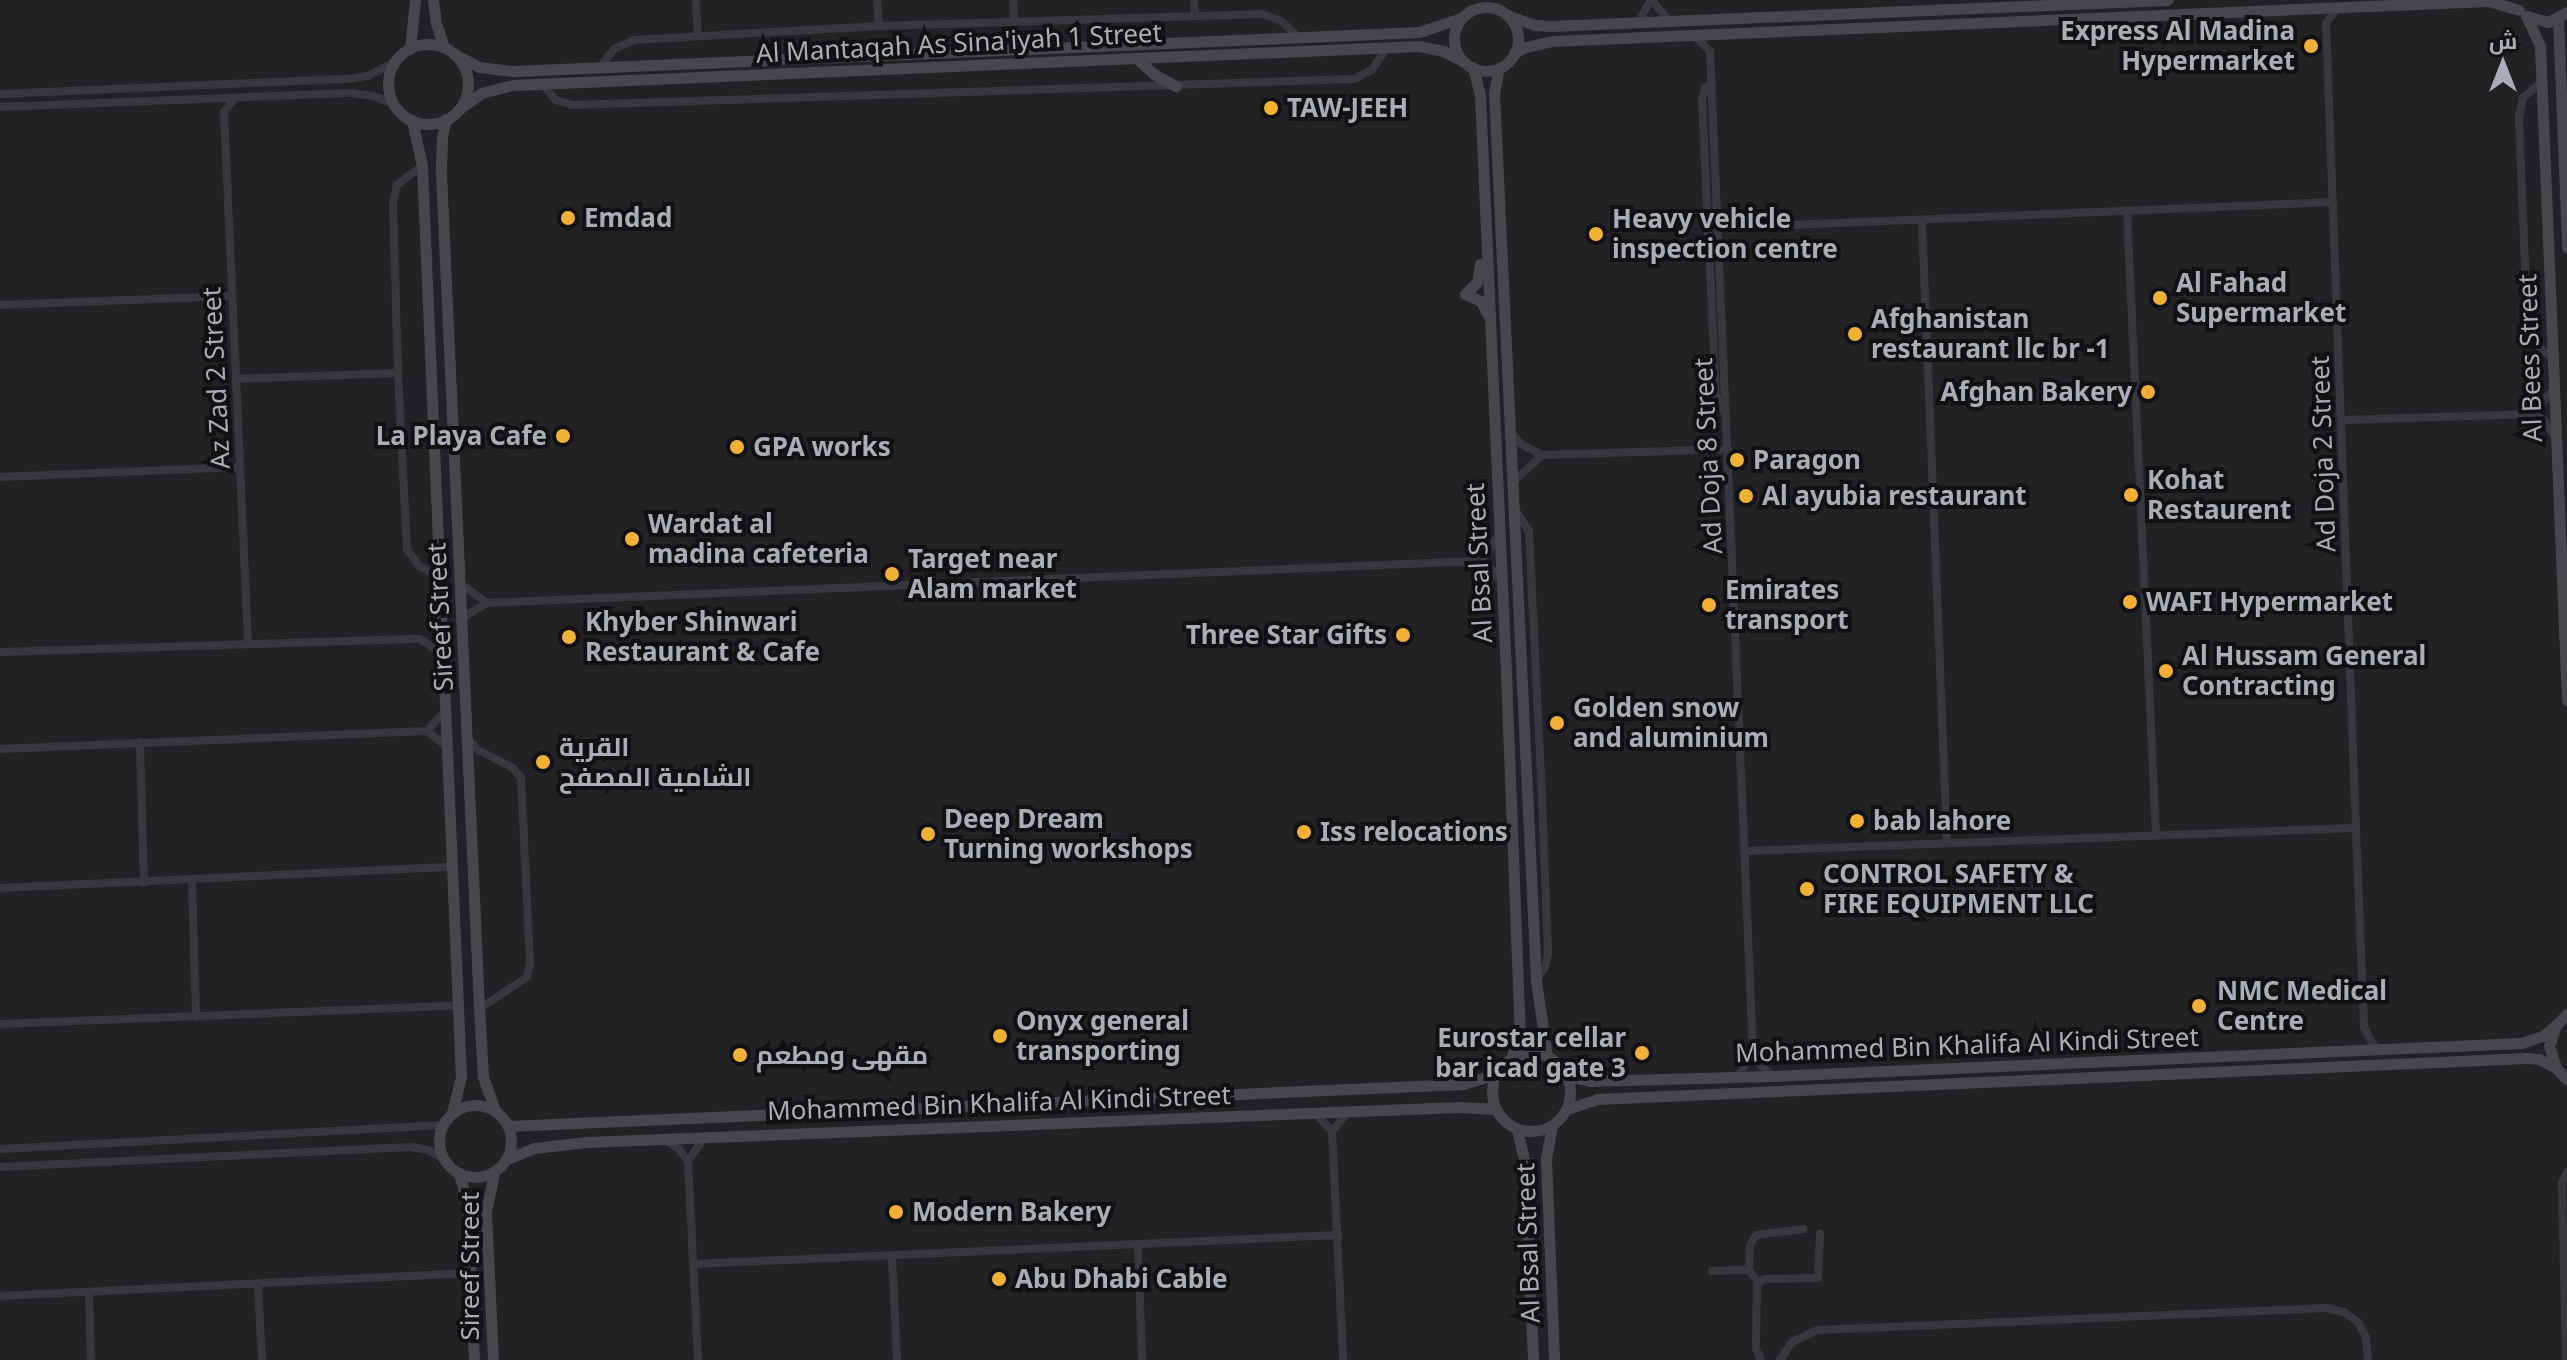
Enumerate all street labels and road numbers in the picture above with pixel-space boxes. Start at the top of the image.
street label: Al Mantaqah As Sina'iyah 1 Street [755,17,1163,69]
street label: Al Bees Street [2511,273,2549,443]
street label: Az Zad 2 Street [196,286,236,470]
street label: Ad Doja 2 Street [2304,355,2342,553]
street label: Ad Doja 8 Street [1687,357,1729,555]
street label: Al Bsal Street [1459,482,1499,644]
street label: Sireef Street [421,542,459,692]
street label: Mohammed Bin Khalifa Al Kindi Street [1735,1021,2199,1069]
street label: Mohammed Bin Khalifa Al Kindi Street [767,1079,1231,1127]
street label: Al Bsal Street [1510,1162,1546,1324]
street label: Sireef Street [454,1192,486,1340]

